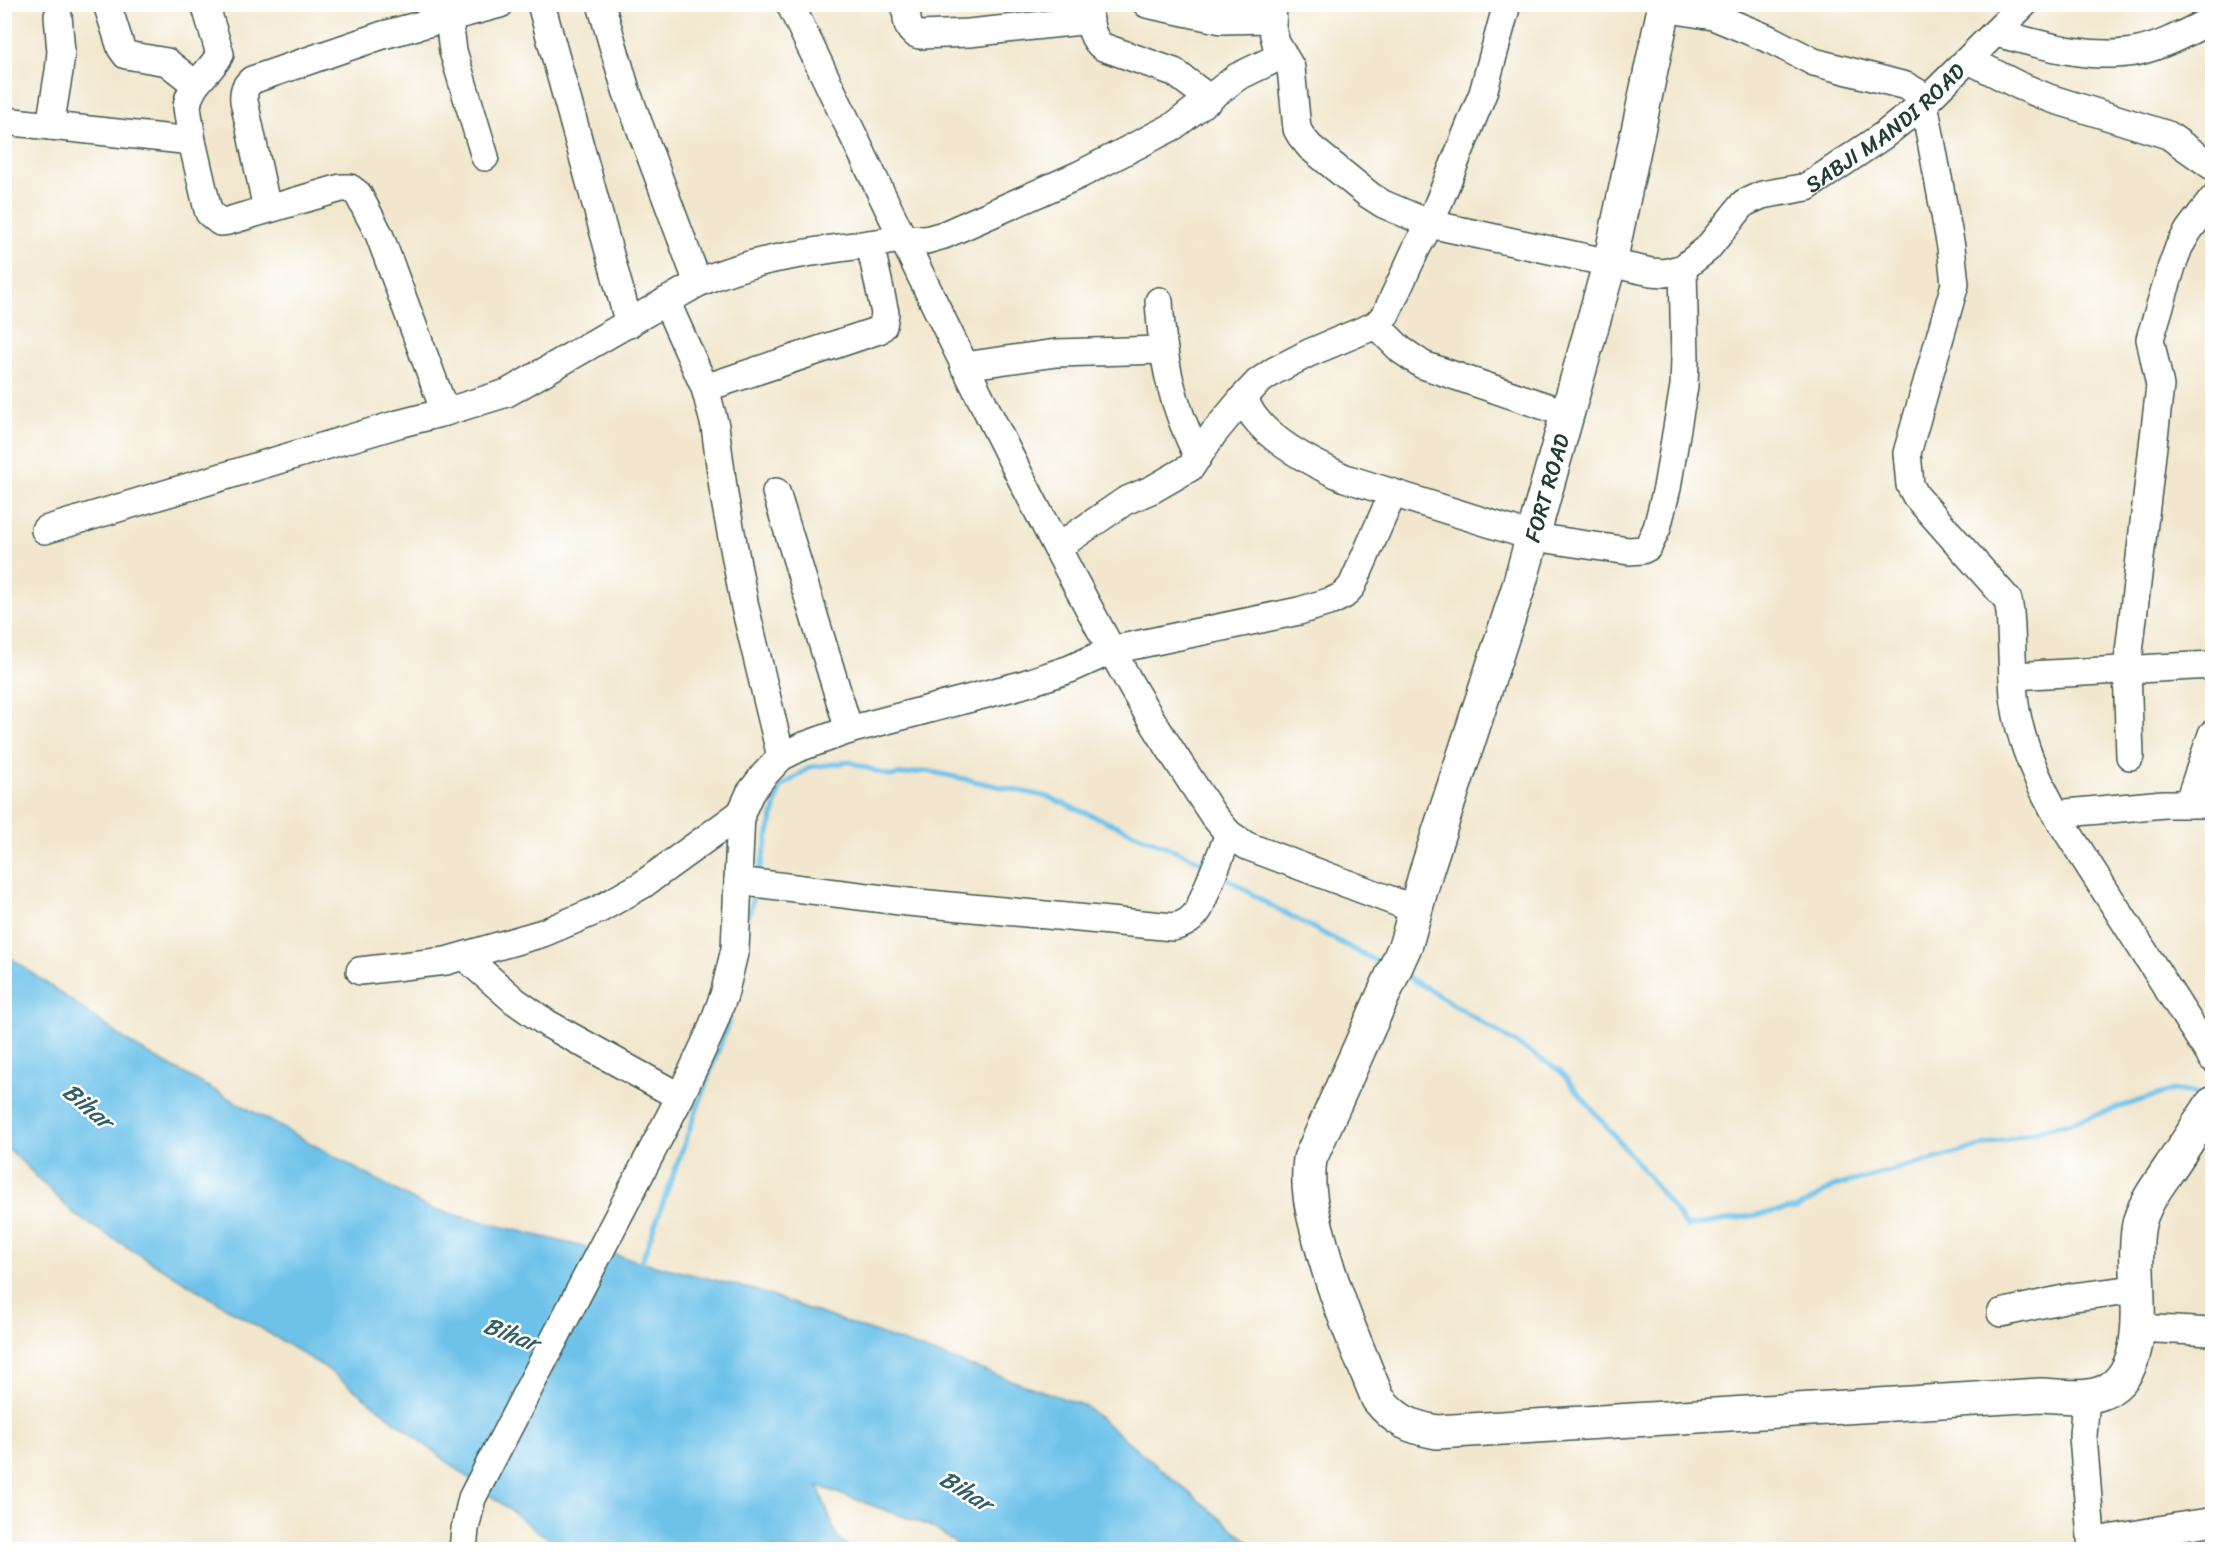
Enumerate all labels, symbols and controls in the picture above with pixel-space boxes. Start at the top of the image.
street label: SABJI MANDI ROAD [1796,53,1974,203]
street label: FORT ROAD [1513,429,1581,547]
water label: Bihar [53,1072,126,1143]
water label: Bihar [477,1304,549,1365]
water label: Bihar [931,1458,1004,1526]

